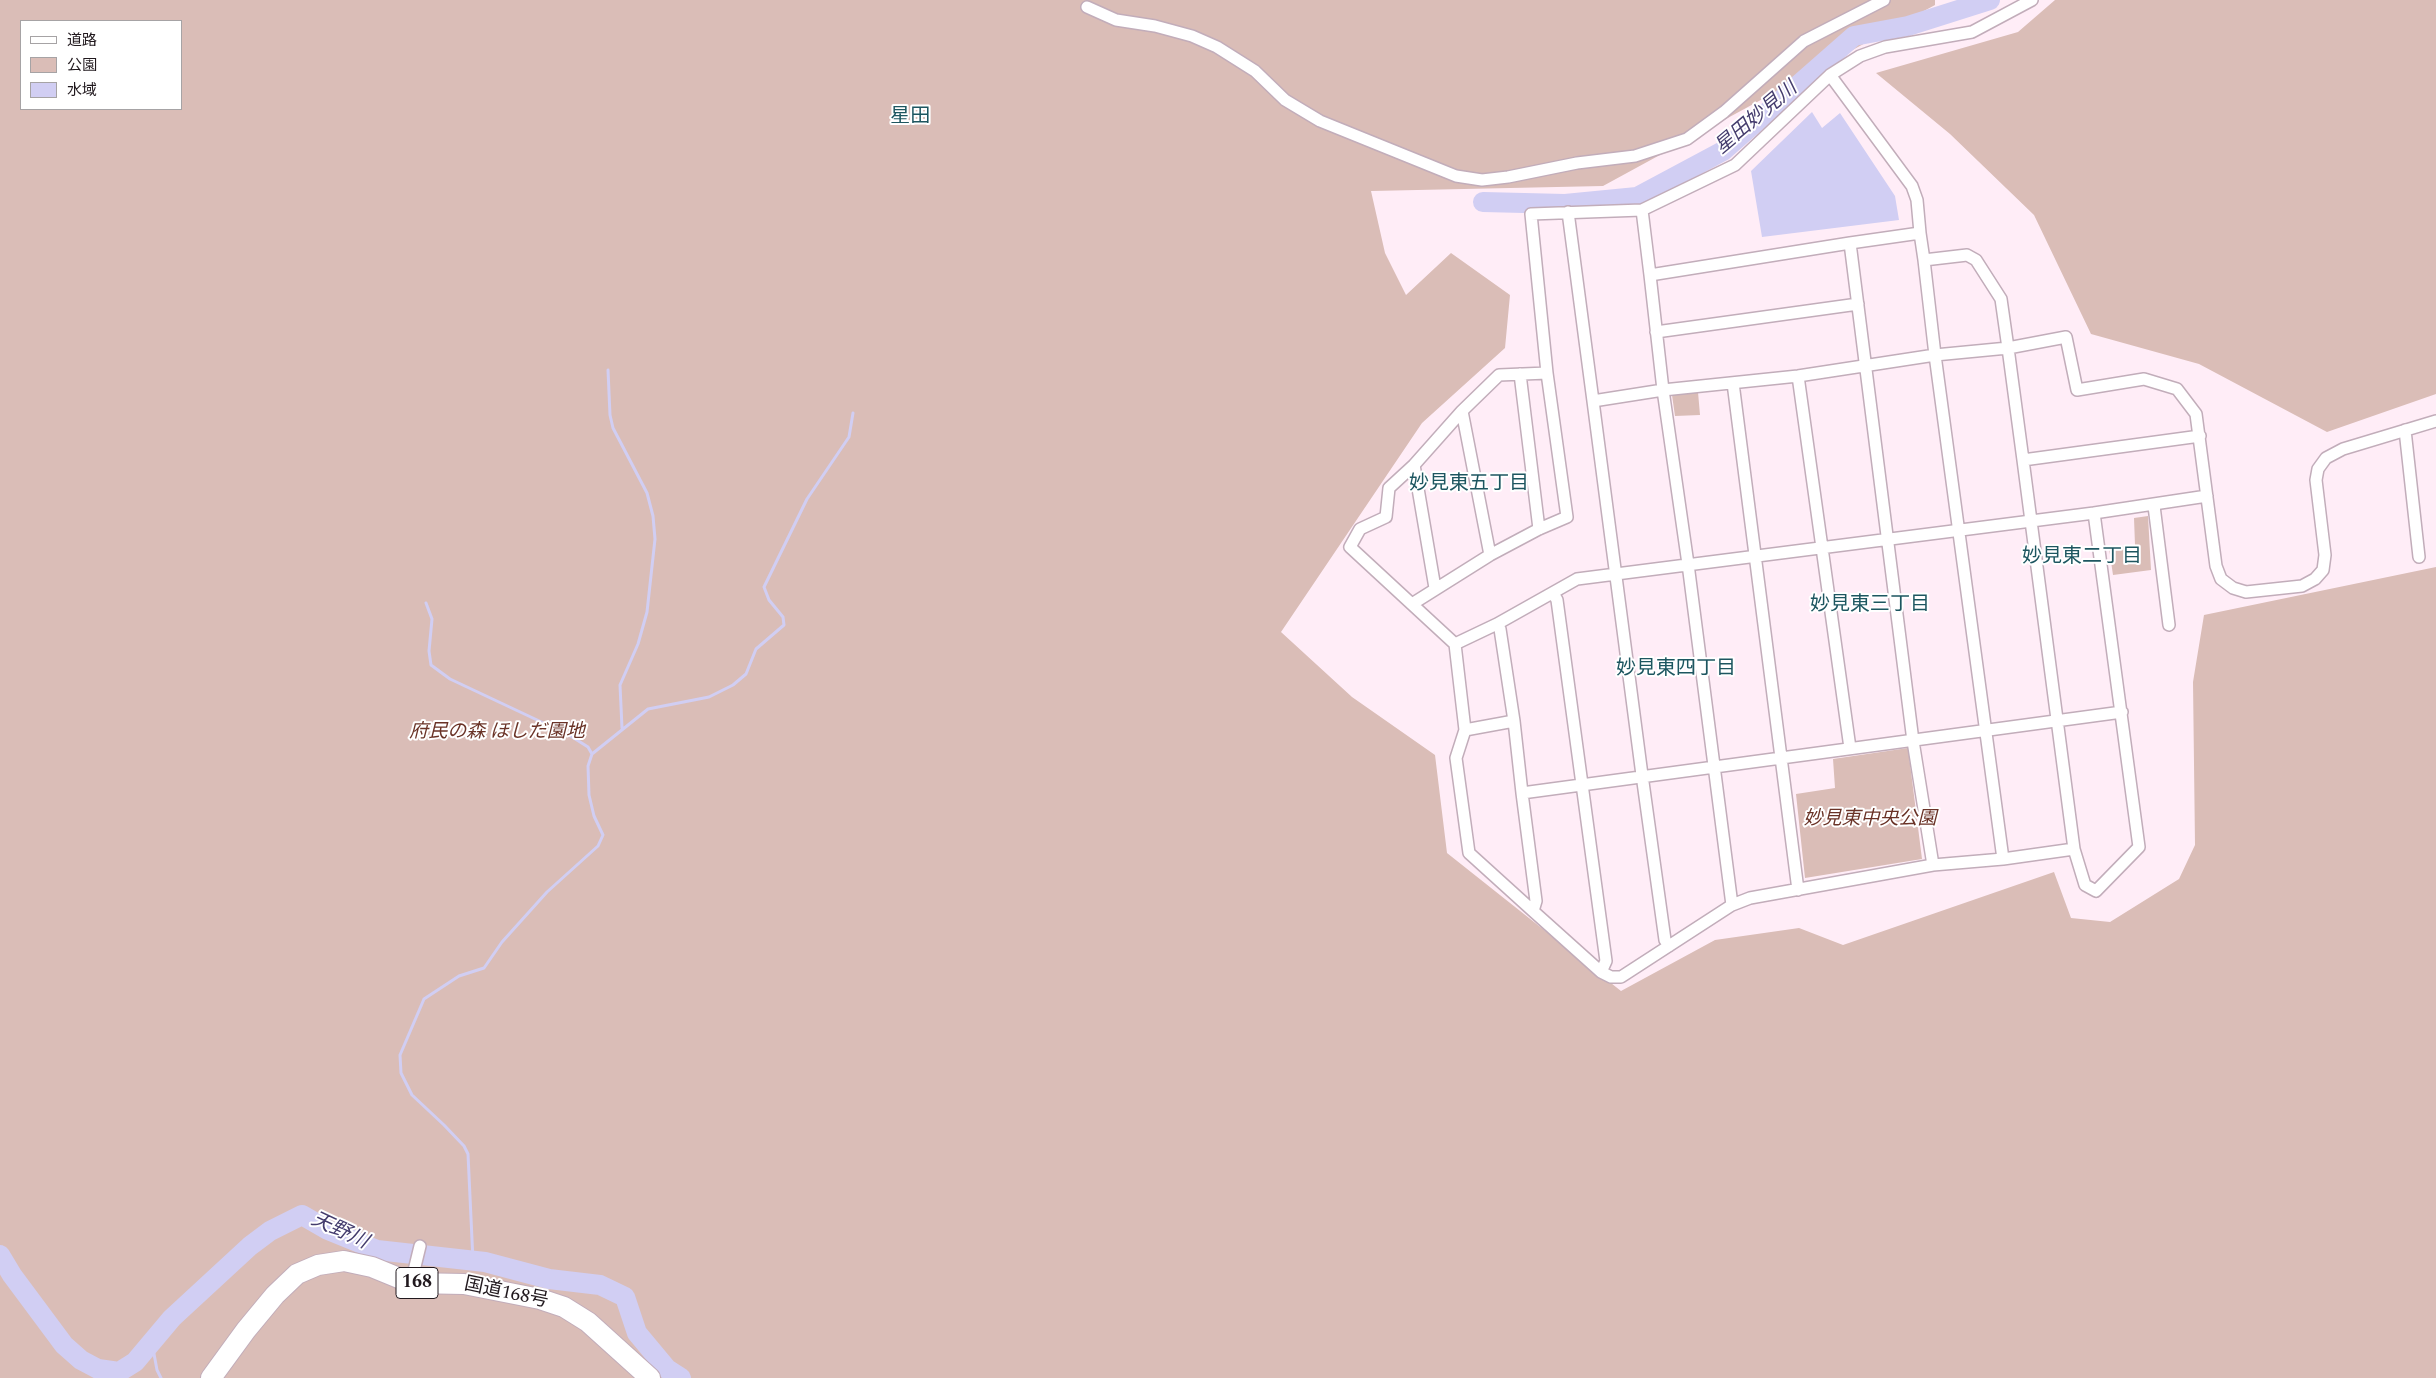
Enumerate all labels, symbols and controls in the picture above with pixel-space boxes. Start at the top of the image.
legend [20,20,182,110]
text: 道路 [67,29,97,52]
text: 公園 [67,54,97,77]
water label: 星田妙見川 [1711,78,1803,160]
text: 水域 [67,79,97,102]
district label: 星田 [890,106,930,130]
district label: 妙見東五丁目 [1409,473,1529,497]
district label: 妙見東二丁目 [2022,546,2142,570]
district label: 妙見東三丁目 [1810,594,1930,618]
district label: 妙見東四丁目 [1616,658,1736,682]
park label: 府民の森 ほしだ園地 [409,722,585,744]
park label: 妙見東中央公園 [1804,809,1936,831]
water label: 天野川 [307,1208,371,1256]
road number: 168 [396,1268,438,1299]
street label: 国道168号 [462,1274,550,1314]

